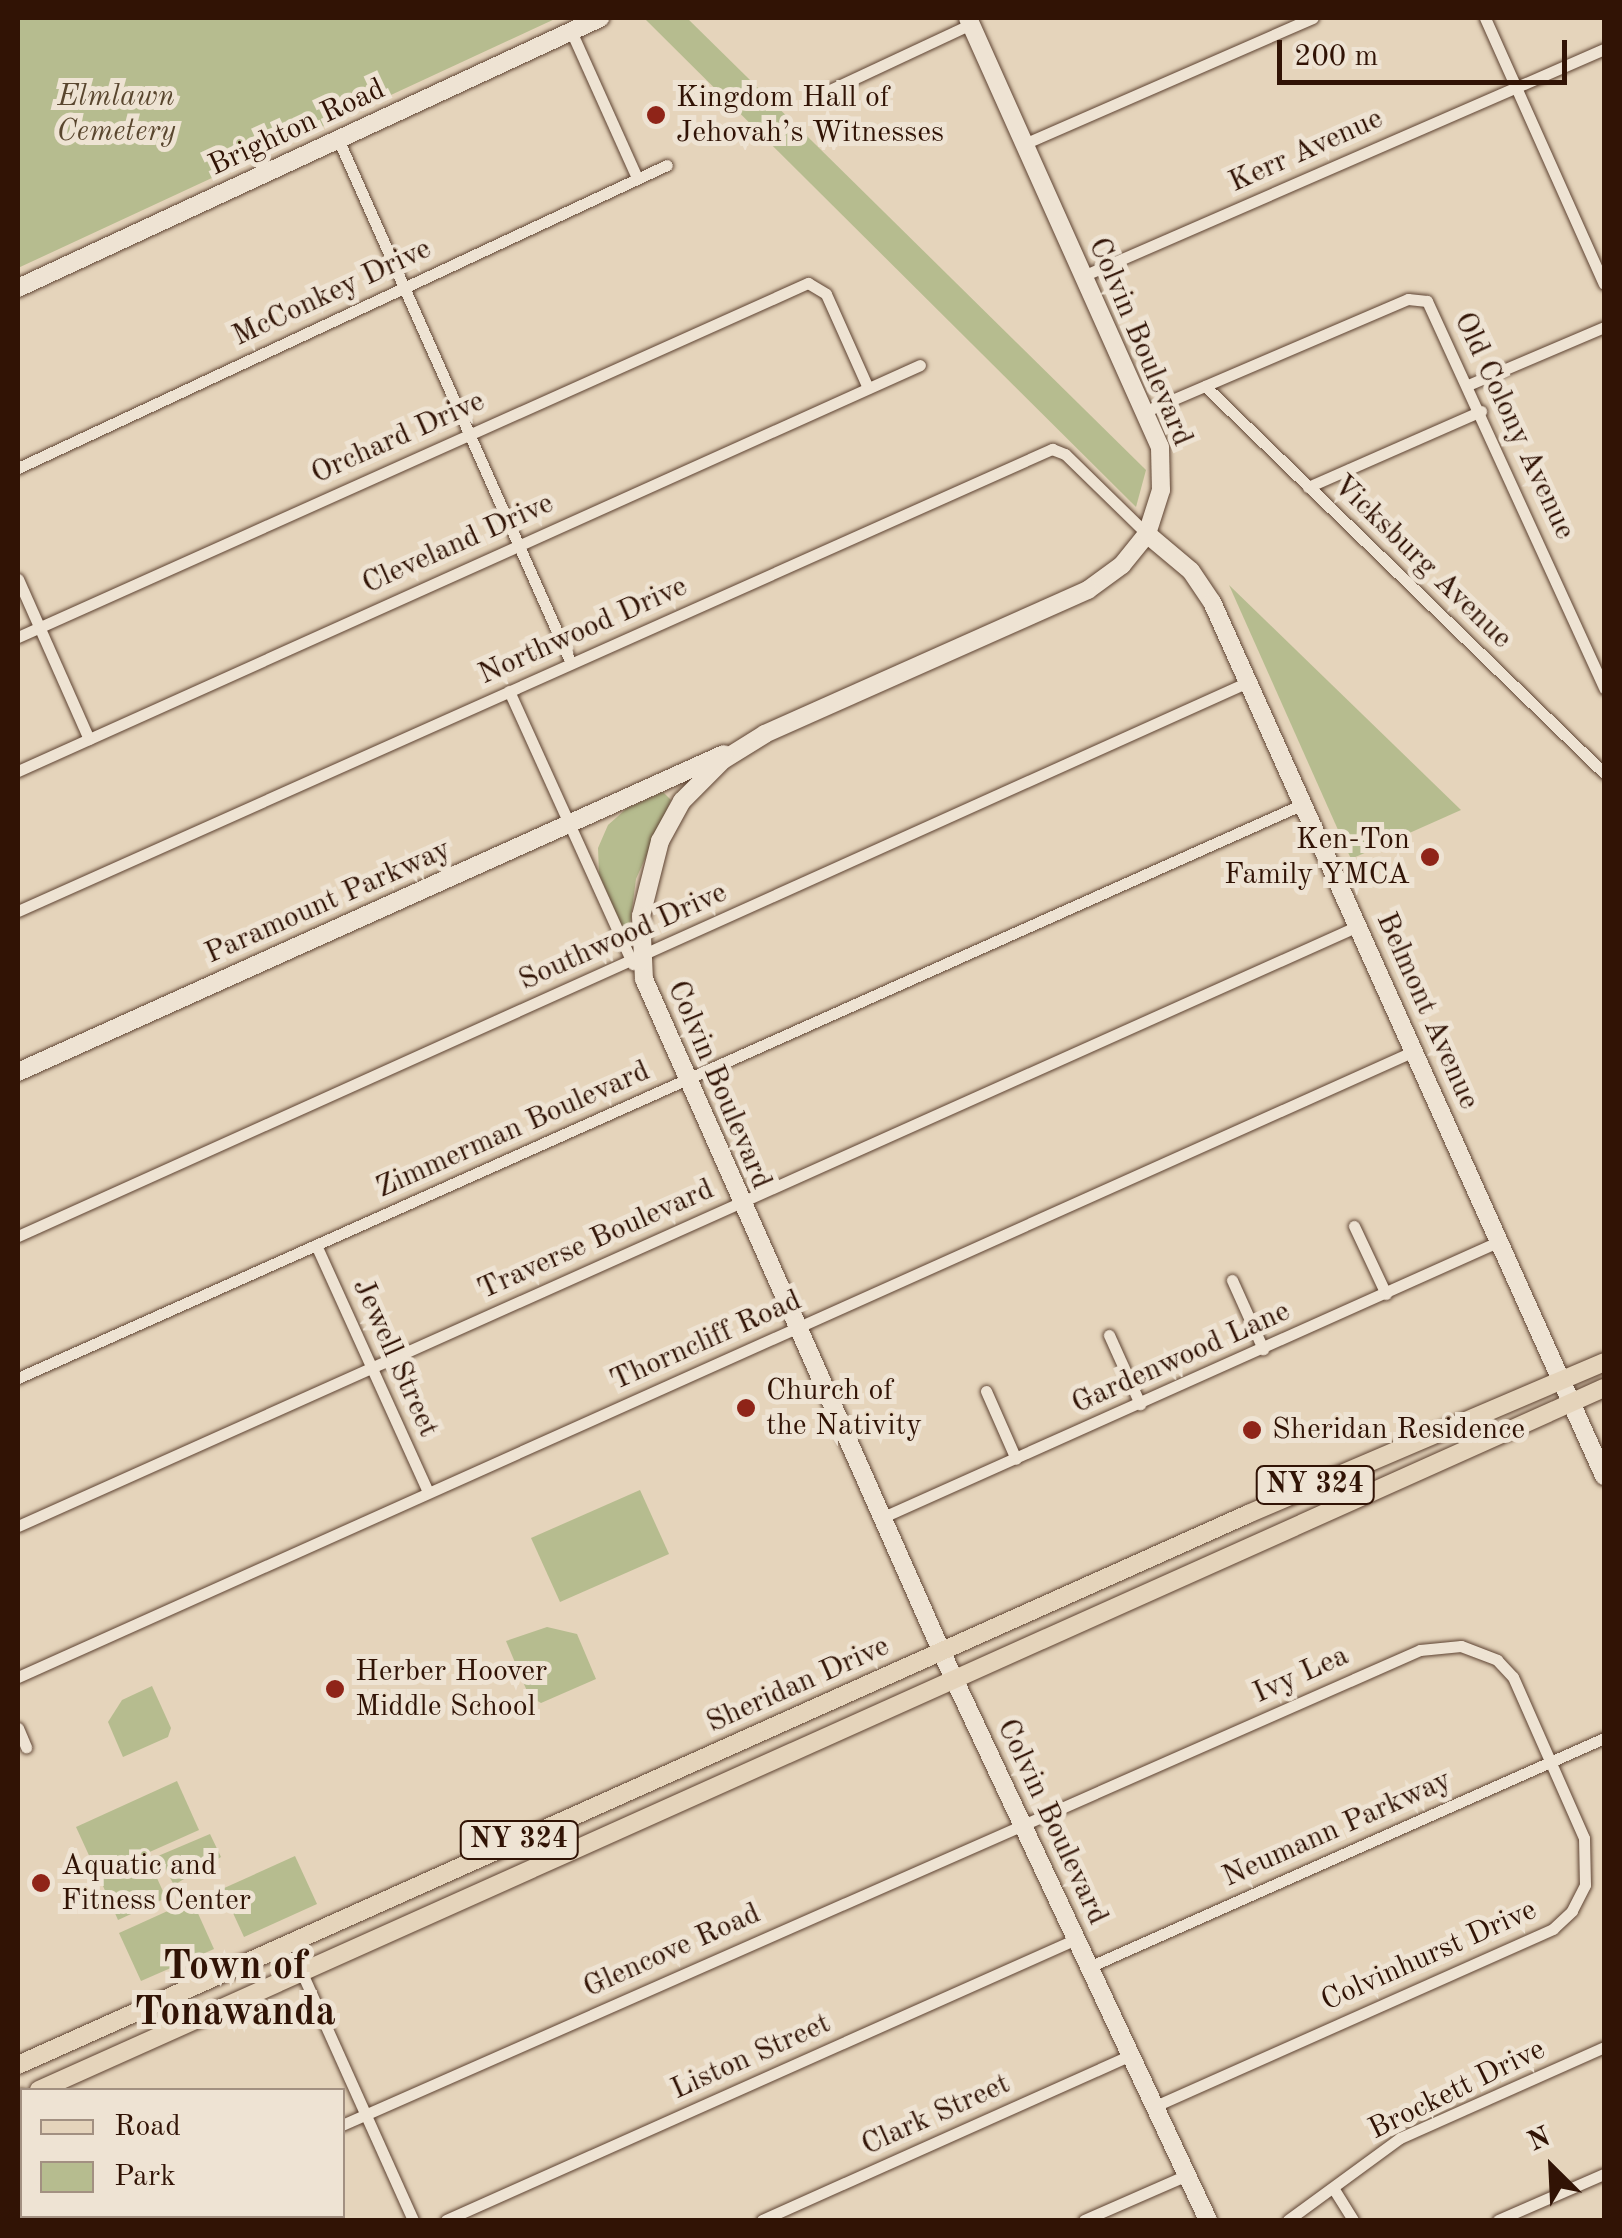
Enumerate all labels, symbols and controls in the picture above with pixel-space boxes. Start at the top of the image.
scale bar [1282,20,1572,82]
text: 200 m [1294,42,1378,72]
street label: Brighton Road [203,71,391,185]
park label: Elmlawn Cemetery [56,79,176,150]
place label: Kingdom Hall of Jehovah’s Witnesses [676,80,944,150]
street label: Kerr Avenue [1223,101,1389,201]
marker: Kingdom Hall of Jehovah’s Witnesses [645,104,667,126]
street label: McConkey Drive [227,231,437,355]
street label: Colvin Boulevard [1080,232,1200,452]
street label: Old Colony Avenue [1446,307,1582,545]
street label: Orchard Drive [306,384,490,492]
street label: Vicksburg Avenue [1325,467,1519,657]
street label: Cleveland Drive [357,486,559,602]
street label: Northwood Drive [473,569,693,693]
place label: Ken-Ton Family YMCA [1224,822,1410,892]
street label: Paramount Parkway [200,832,456,972]
marker: Ken-Ton Family YMCA [1419,846,1441,868]
street label: Southwood Drive [513,875,733,999]
street label: Belmont Avenue [1368,907,1486,1115]
street label: Colvin Boulevard [659,975,779,1195]
street label: Zimmerman Boulevard [371,1053,655,1207]
street label: Traverse Boulevard [472,1172,720,1308]
street label: Jewell Street [344,1273,446,1443]
street label: Thorncliff Road [605,1283,807,1399]
street label: Gardenwood Lane [1066,1294,1296,1422]
place label: Church of the Nativity [766,1373,922,1444]
marker: Church of the Nativity [735,1397,757,1419]
place label: Sheridan Residence [1272,1412,1525,1448]
marker: Sheridan Residence [1241,1419,1263,1441]
road number: NY 324 [1255,1462,1375,1508]
street label: Sheridan Drive [701,1629,895,1741]
street label: Ivy Lea [1248,1638,1354,1712]
place label: Herber Hoover Middle School [355,1654,547,1724]
marker: Herber Hoover Middle School [324,1678,346,1700]
street label: Colvin Boulevard [989,1713,1115,1931]
street label: Neumann Parkway [1217,1762,1457,1896]
road number: NY 324 [459,1817,579,1863]
place label: Aquatic and Fitness Center [61,1848,251,1918]
marker: Aquatic and Fitness Center [30,1872,52,1894]
street label: Colvinhurst Drive [1316,1892,1542,2020]
street label: Glencove Road [578,1896,766,2006]
district label: Town of Tonawanda [134,1944,336,2038]
street label: Liston Street [666,2006,836,2108]
street label: Brockett Drive [1363,2032,1551,2148]
street label: Clark Street [856,2066,1016,2164]
legend [20,2088,345,2218]
text: Road [114,2112,181,2142]
north arrow [1502,2118,1602,2218]
text: N [1524,2123,1555,2158]
text: Park [114,2162,176,2192]

